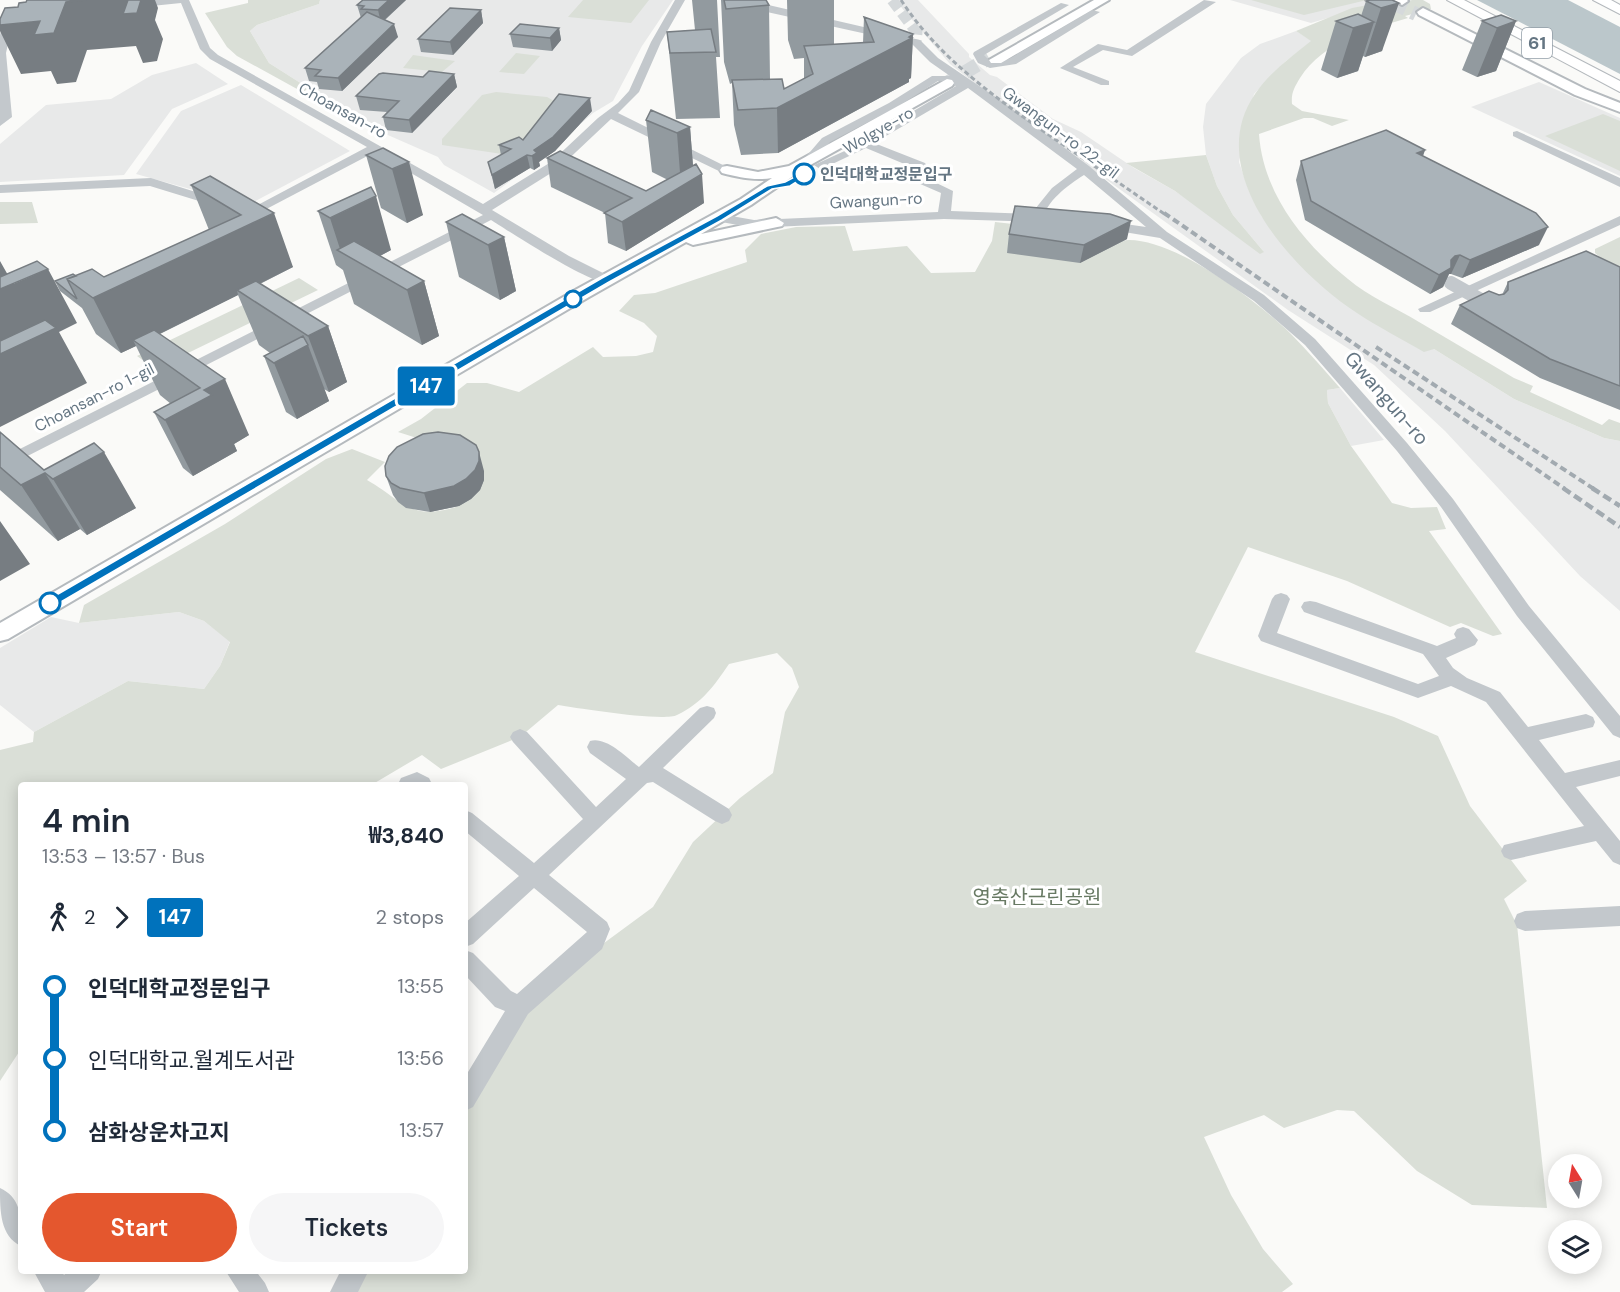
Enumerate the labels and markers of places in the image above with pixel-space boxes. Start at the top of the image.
marker: 인덕대학교정문입구 [793,163,815,185]
place label: 인덕대학교정문입구 [820,164,952,185]
unlabelled marker [564,290,582,308]
unlabelled marker [39,592,61,614]

